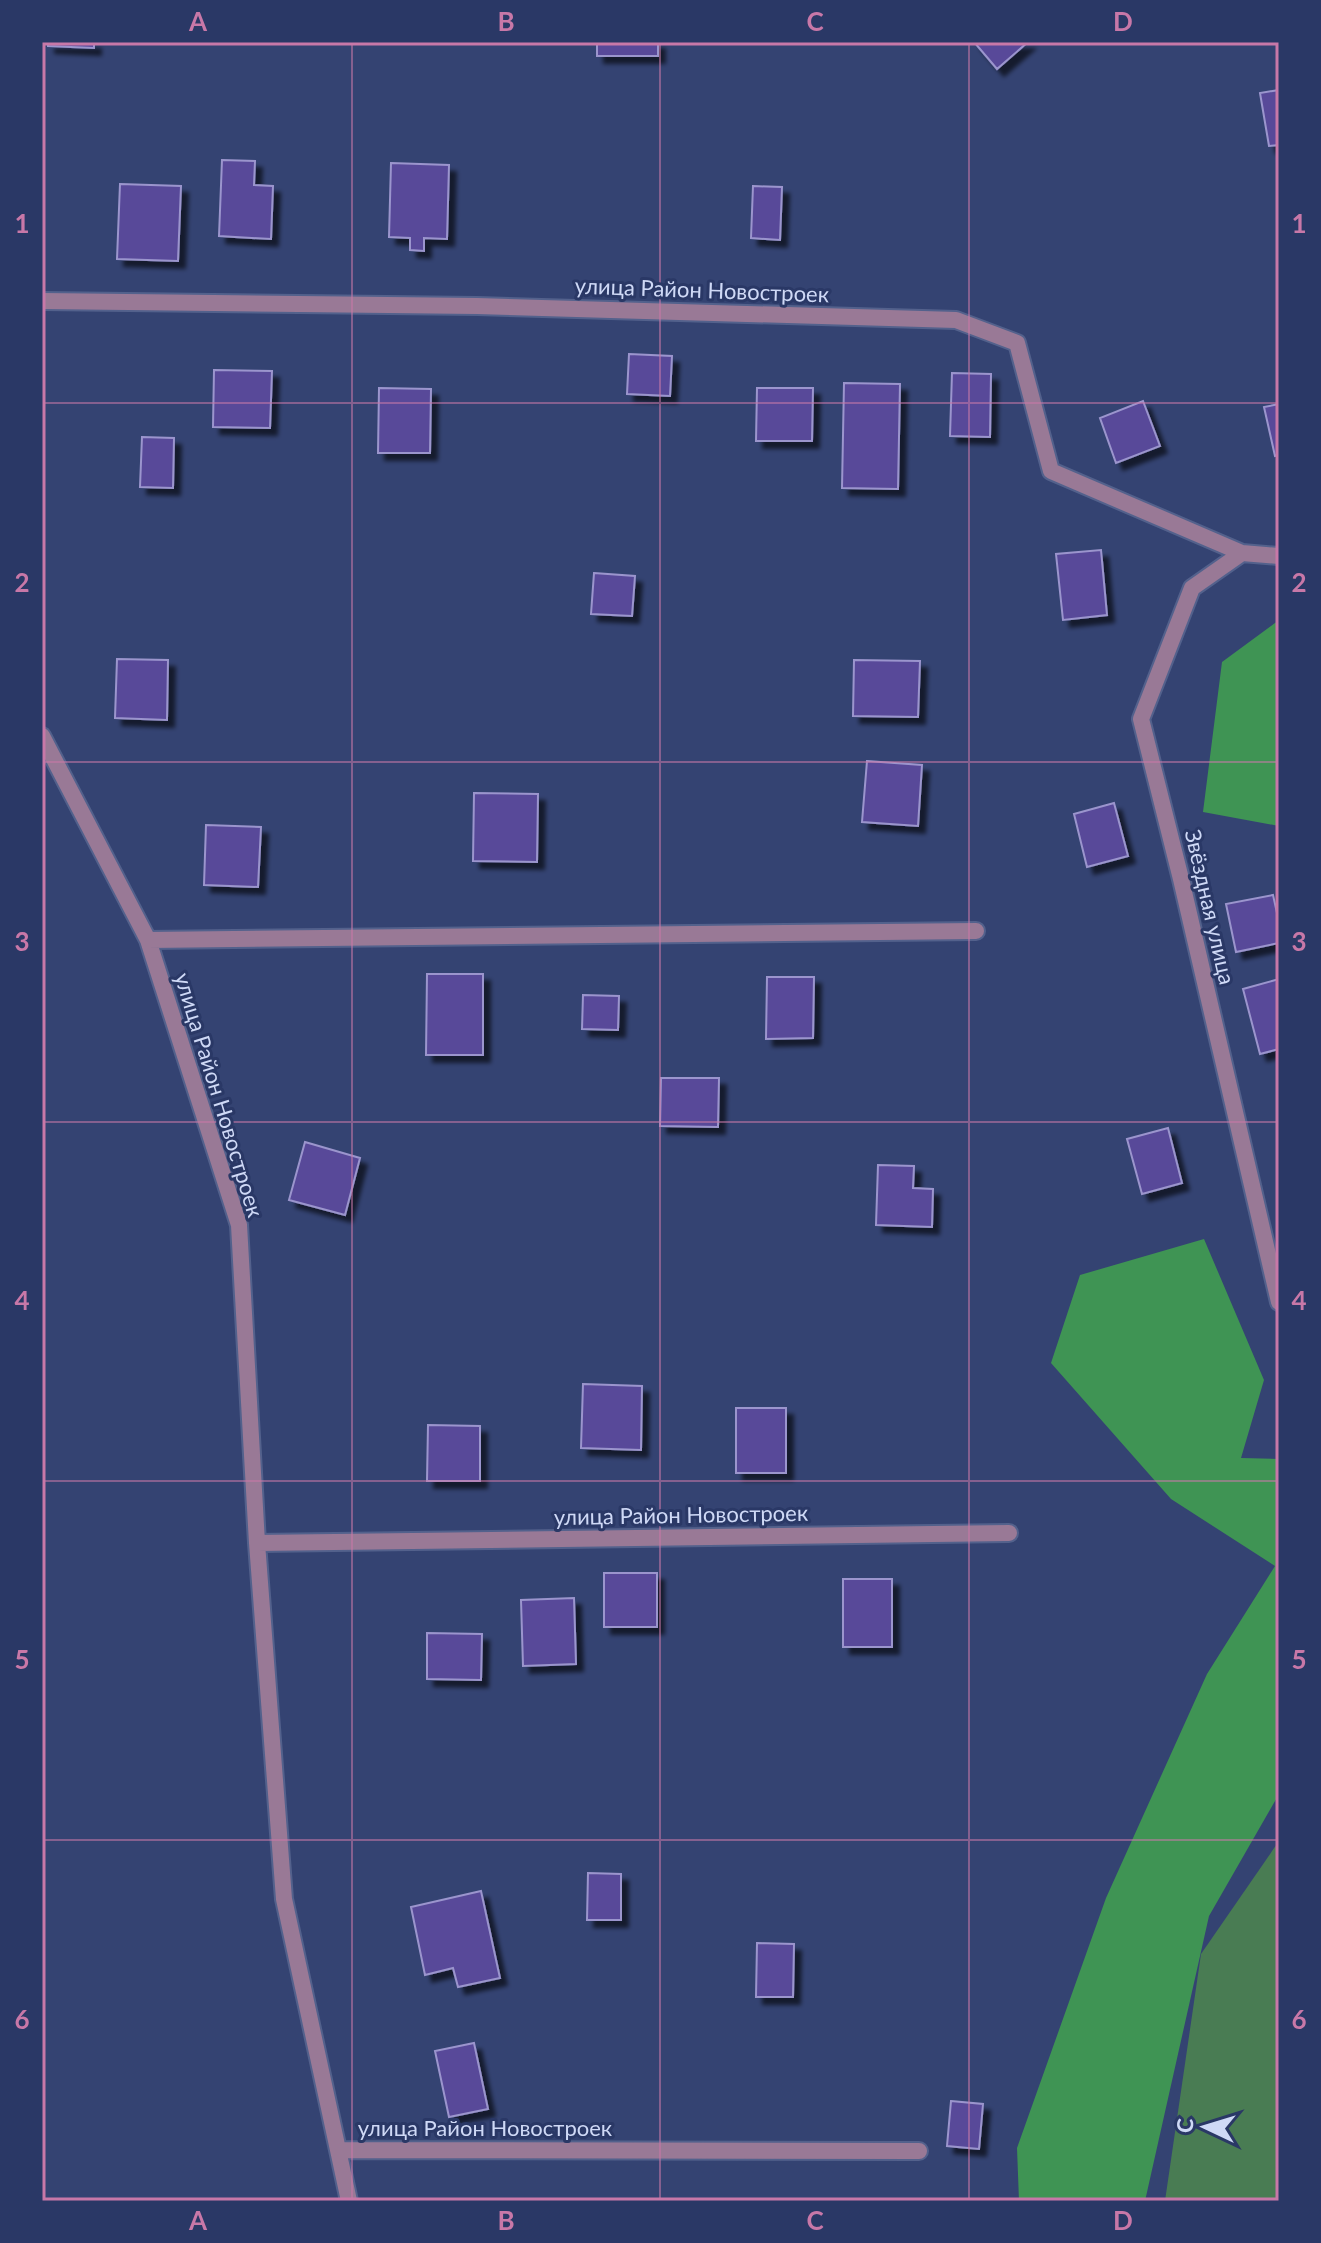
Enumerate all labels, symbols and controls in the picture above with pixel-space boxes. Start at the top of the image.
text: A [188,5,208,37]
text: B [497,5,515,37]
text: C [806,5,824,37]
text: D [1113,5,1133,37]
text: 1 [14,207,30,239]
text: 1 [1291,207,1307,239]
street label: улица Район Новостроек [574,272,830,307]
text: 2 [14,566,30,598]
text: 2 [1291,566,1307,598]
street label: Звёздная улица [1180,827,1241,987]
text: 3 [14,925,30,957]
text: 3 [1291,925,1307,957]
street label: улица Район Новостроек [169,969,270,1221]
text: 4 [14,1284,30,1316]
text: 4 [1291,1284,1307,1316]
street label: улица Район Новостроек [554,1499,809,1530]
text: 5 [14,1643,30,1675]
text: 5 [1291,1643,1307,1675]
text: 6 [14,2003,30,2035]
text: 6 [1291,2003,1307,2035]
north arrow [1165,2087,1245,2167]
street label: улица Район Новостроек [358,2114,613,2141]
text: С [1171,2117,1199,2134]
text: A [188,2204,208,2236]
text: B [497,2204,515,2236]
text: C [806,2204,824,2236]
text: D [1113,2204,1133,2236]

